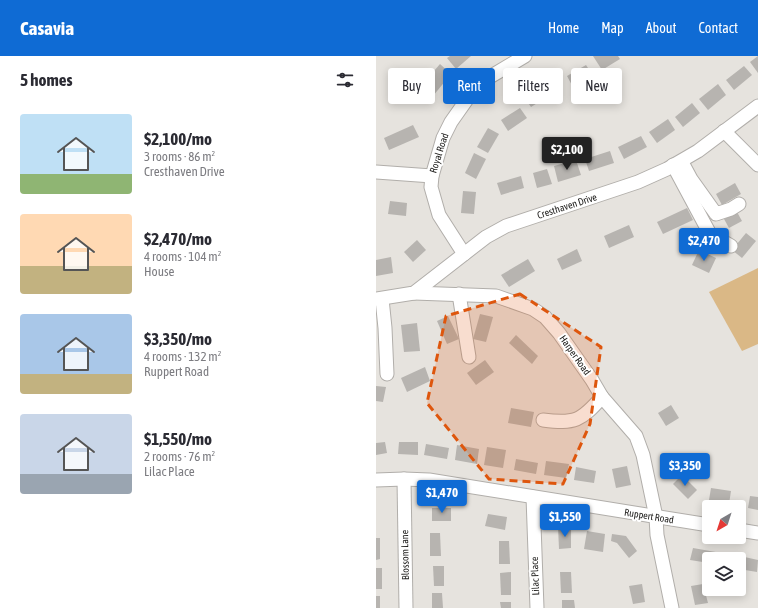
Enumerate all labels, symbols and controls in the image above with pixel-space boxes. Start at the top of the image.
text: Casavia [20,17,74,39]
text: Home [548,20,579,36]
text: Map [601,20,624,36]
text: About [646,20,677,36]
text: Contact [699,20,738,36]
chip: Buy [388,68,435,104]
chip: Rent [443,68,495,104]
chip: Filters [503,68,563,104]
chip: New [571,68,622,104]
icon: filters [334,69,356,91]
text: 5 homes [20,70,73,90]
text: $2,100/mo [144,129,212,149]
icon: home [52,130,100,178]
street label: Royal Road [427,131,451,174]
pin: $2,100 [534,137,600,171]
text: $2,100 [551,142,583,157]
text: 3 rooms · 86 m² [144,149,215,164]
text: Cresthaven Drive [144,164,225,179]
street label: Cresthaven Drive [536,191,599,221]
pin: $2,470 [671,228,737,262]
text: $2,470/mo [144,229,212,249]
icon: home [52,230,100,278]
text: $2,470 [688,233,720,248]
text: 4 rooms · 104 m² [144,249,221,264]
text: House [144,264,174,279]
text: $3,350/mo [144,329,212,349]
icon: home [52,330,100,378]
street label: Harper Road [557,333,593,377]
text: 4 rooms · 132 m² [144,349,221,364]
text: Ruppert Road [144,364,209,379]
text: $1,550/mo [144,429,212,449]
icon: home [52,430,100,478]
text: 2 rooms · 76 m² [144,449,215,464]
pin: $3,350 [652,453,718,487]
text: $3,350 [669,458,701,473]
text: Lilac Place [144,464,195,479]
pin: $1,470 [409,480,475,514]
text: $1,470 [426,485,458,500]
north arrow [702,500,746,544]
map controls [702,500,746,596]
pin: $1,550 [532,504,598,538]
street label: Ruppert Road [623,507,675,525]
text: $1,550 [549,509,581,524]
street label: Blossom Lane [399,529,411,580]
button: layers [702,552,746,596]
street label: Lilac Place [529,556,541,596]

